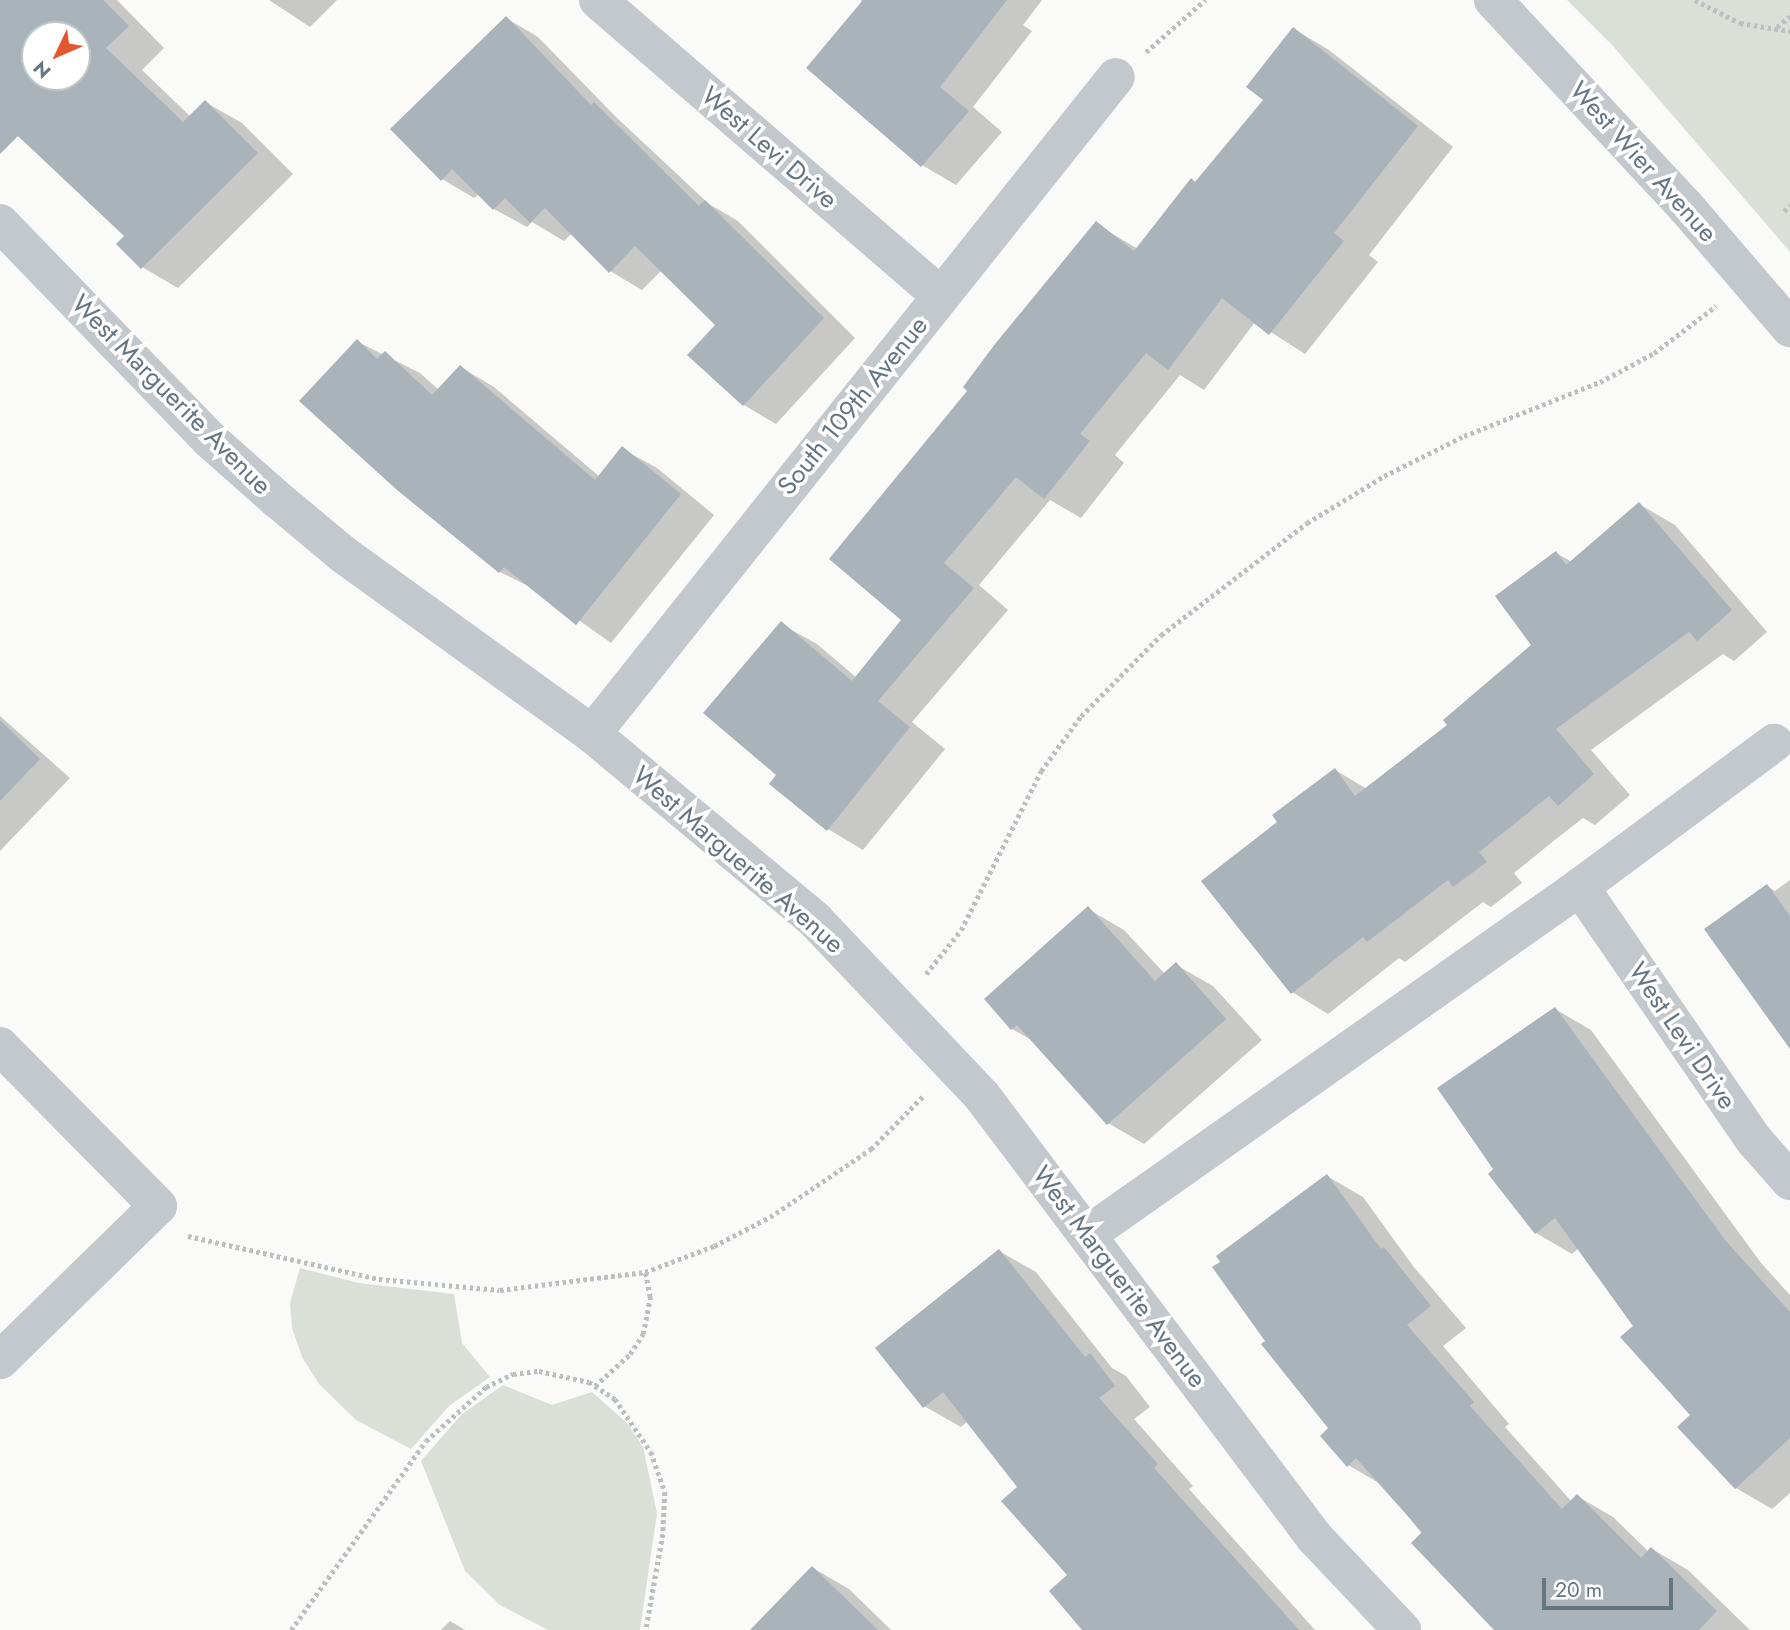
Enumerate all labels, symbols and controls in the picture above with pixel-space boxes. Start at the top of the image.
north arrow [21,21,91,91]
text: N [27,55,57,84]
street label: West Wier Avenue [1563,75,1723,249]
street label: West Levi Drive [695,80,843,216]
street label: West Marguerite Avenue [65,289,277,501]
street label: South 109th Avenue [771,310,935,502]
street label: West Marguerite Avenue [626,760,850,960]
street label: West Levi Drive [1622,957,1742,1115]
street label: West Marguerite Avenue [1025,1160,1213,1394]
scale bar [1545,1564,1676,1608]
text: 20 m [1555,1575,1602,1605]

